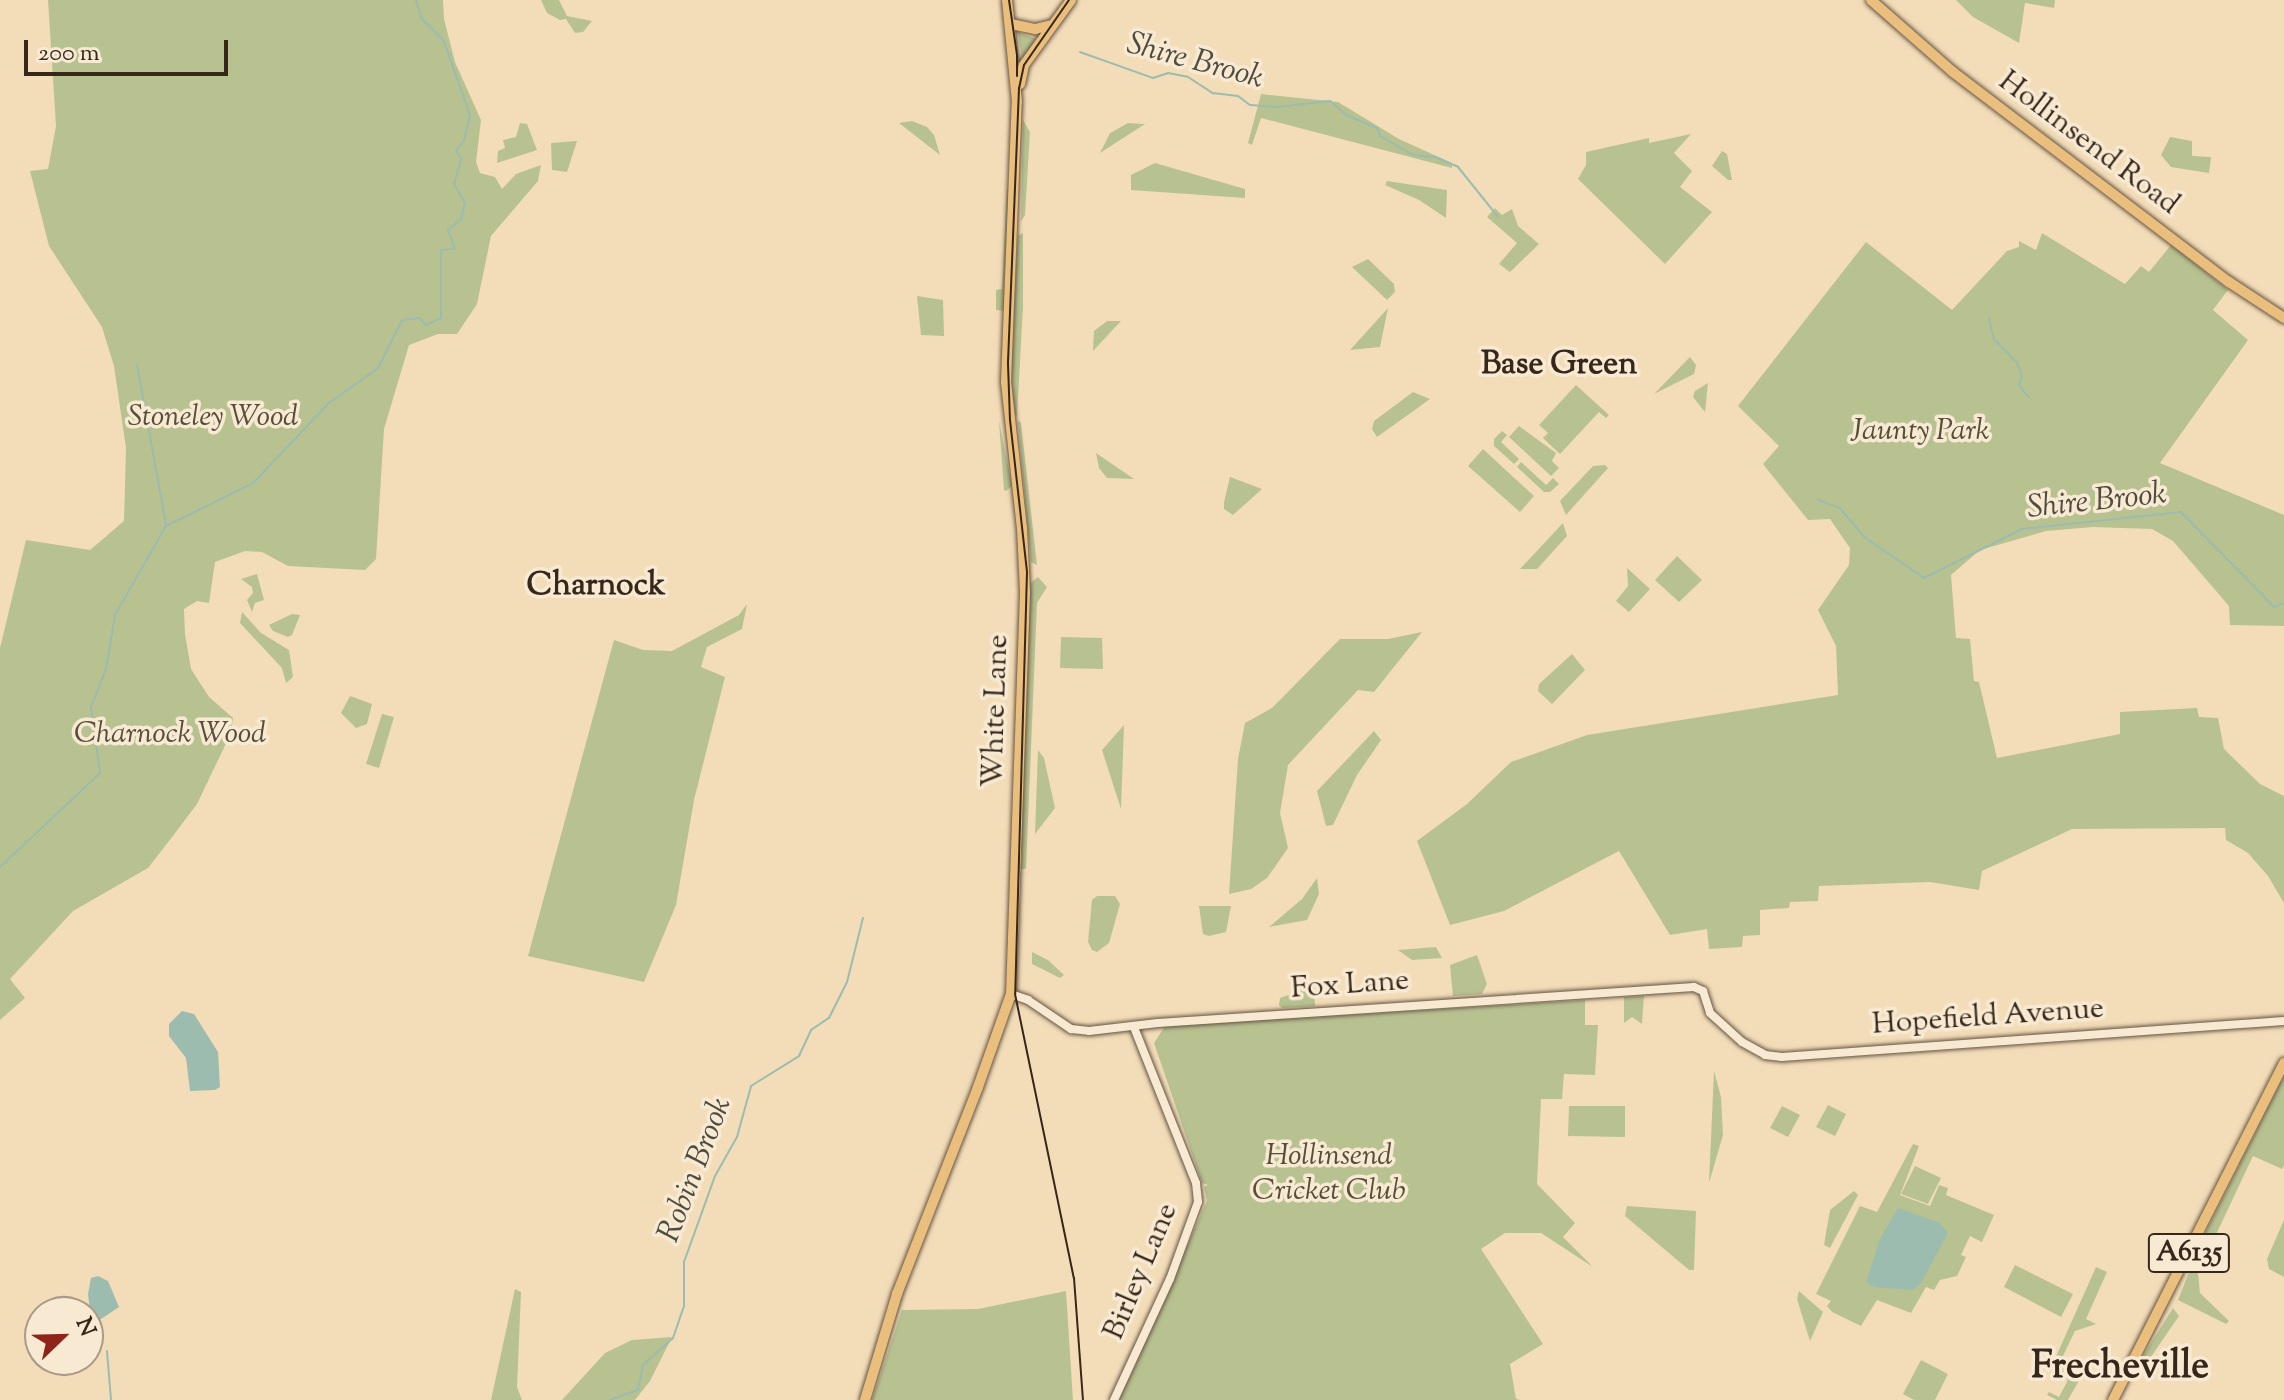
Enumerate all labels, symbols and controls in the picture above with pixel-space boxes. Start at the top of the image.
scale bar [28,24,232,74]
water label: Shire Brook [1123,25,1267,99]
text: 200 m [38,37,100,71]
street label: Hollinsend Road [1991,64,2185,224]
district label: Base Green [1481,346,1637,384]
park label: Stoneley Wood [128,400,298,436]
park label: Jaunty Park [1851,414,1989,450]
water label: Shire Brook [2026,476,2168,528]
district label: Charnock [527,567,665,605]
street label: White Lane [976,634,1018,788]
park label: Charnock Wood [74,717,266,753]
street label: Fox Lane [1290,964,1410,1008]
street label: Hopefield Avenue [1871,992,2105,1044]
water label: Robin Brook [651,1092,741,1248]
park label: Hollinsend Cricket Club [1252,1139,1406,1210]
street label: Birley Lane [1097,1198,1187,1346]
road number: A6135 [2147,1229,2231,1277]
north arrow [24,1296,104,1376]
text: N [66,1313,102,1342]
district label: Frecheville [2031,1346,2209,1392]

